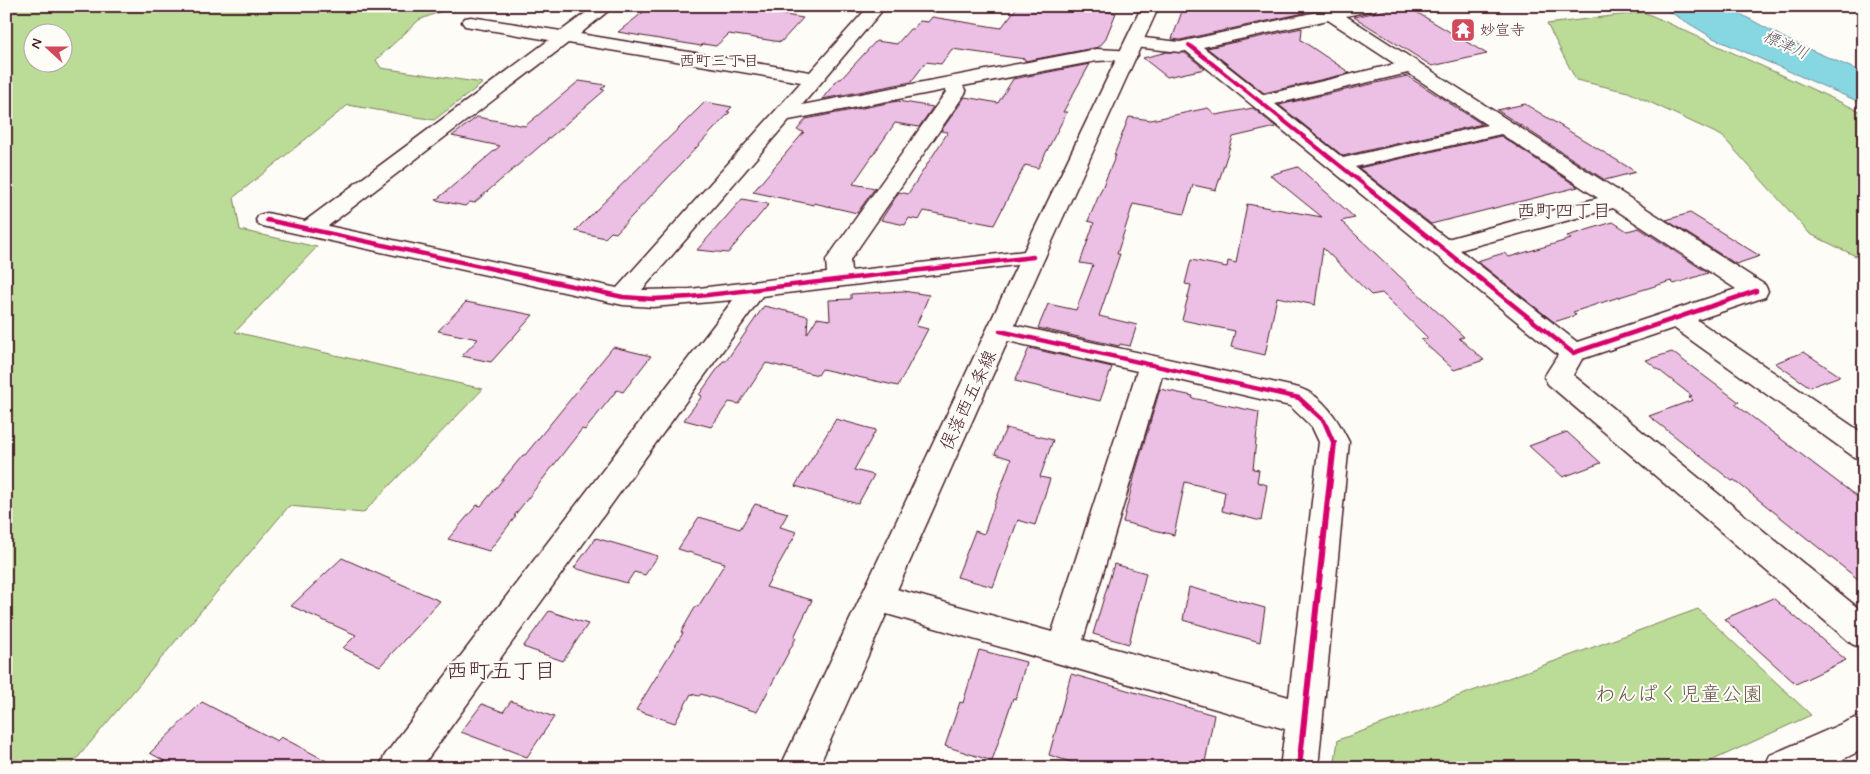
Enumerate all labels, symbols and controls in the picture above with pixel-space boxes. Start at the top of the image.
temple icon: 妙宣寺 [1450,17,1476,43]
place label: 妙宣寺 [1480,21,1525,41]
north arrow [22,22,72,72]
water label: 標津川 [1759,26,1812,65]
text: N [27,36,47,51]
district label: 西町三丁目 [679,51,759,72]
district label: 西町四丁目 [1516,199,1612,224]
street label: 俣落西五条線 [935,346,1003,454]
district label: 西町五丁目 [446,658,556,686]
park label: わんぱく児童公園 [1595,681,1763,709]

